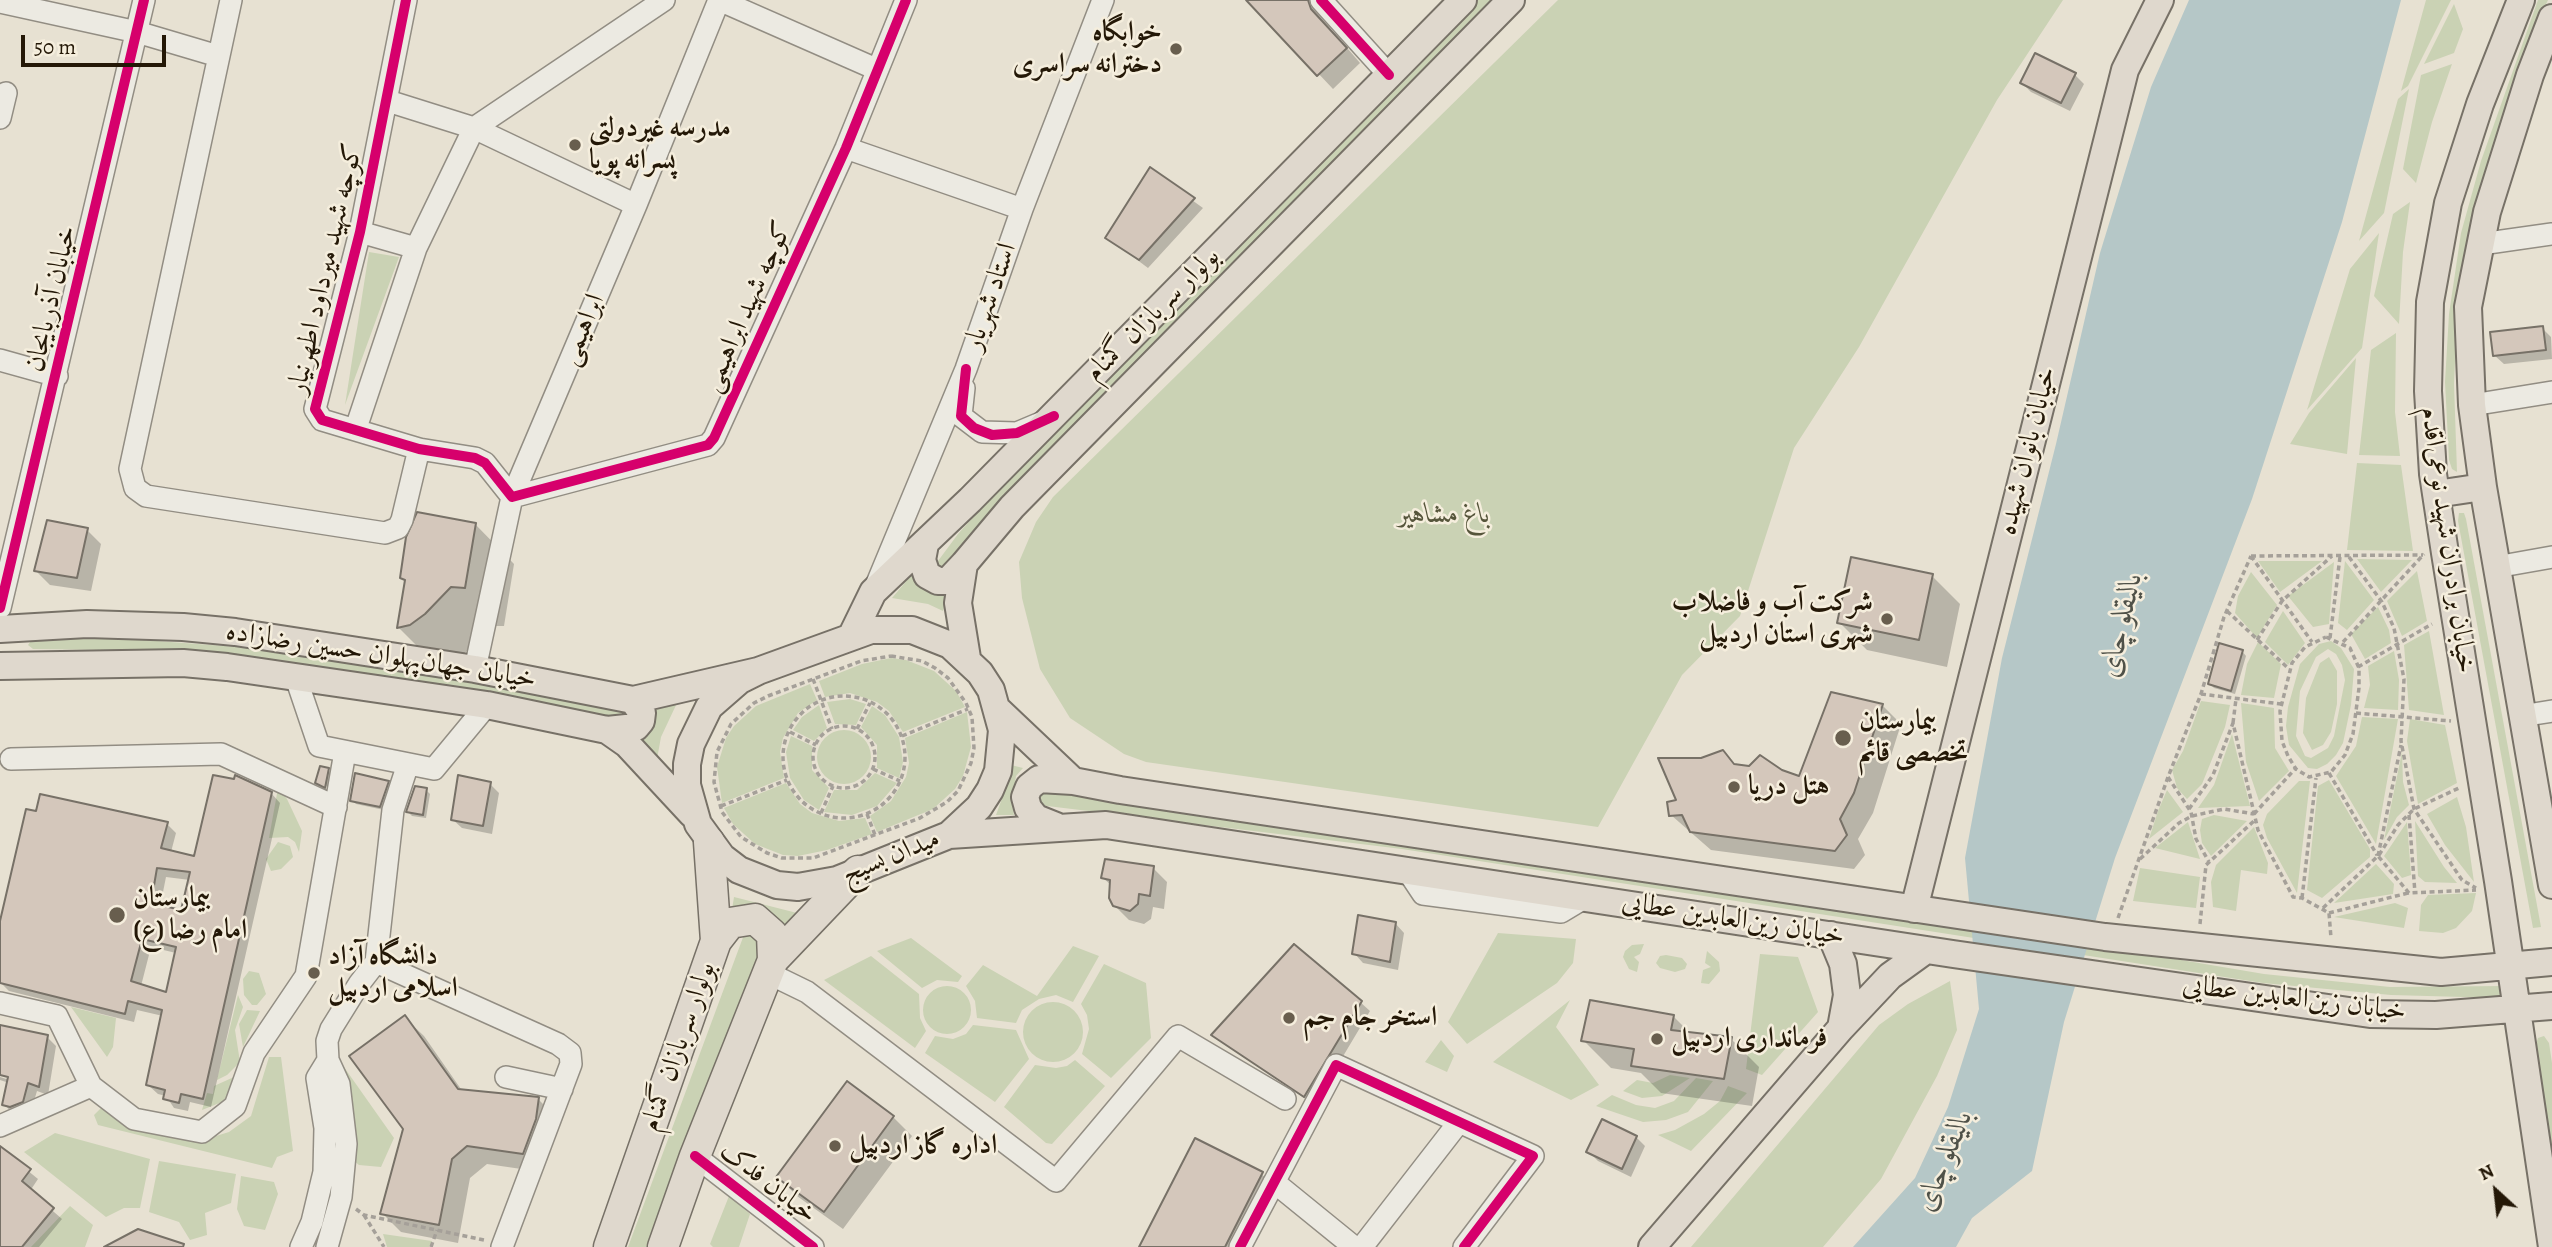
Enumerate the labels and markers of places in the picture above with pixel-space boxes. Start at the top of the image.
place label: خوابگاه دخترانه سراسری [1012,16,1162,82]
marker: خوابگاه دخترانه سراسری [1168,41,1184,57]
place label: مدرسه غیردولتی پسرانه پویا [589,112,731,178]
marker: مدرسه غیردولتی پسرانه پویا [567,137,583,153]
place label: شرکت آب و فاضلاب شهری استان اردبیل [1671,586,1873,652]
marker: شرکت آب و فاضلاب شهری استان اردبیل [1879,611,1895,627]
place label: بیمارستان تخصصی قائم [1859,705,1968,771]
marker: بیمارستان تخصصی قائم [1833,728,1853,748]
place label: هتل دریا [1748,770,1829,804]
marker: هتل دریا [1726,779,1742,795]
place label: بیمارستان امام رضا (ع) [133,882,247,948]
marker: بیمارستان امام رضا (ع) [107,905,127,925]
place label: دانشگاه آزاد اسلامی اردبیل [328,940,458,1006]
marker: دانشگاه آزاد اسلامی اردبیل [306,965,322,981]
place label: استخر جام جم [1303,1001,1437,1035]
marker: استخر جام جم [1281,1010,1297,1026]
place label: فرمانداری اردبیل [1671,1022,1827,1056]
marker: فرمانداری اردبیل [1649,1031,1665,1047]
place label: اداره گاز اردبیل [849,1129,997,1163]
marker: اداره گاز اردبیل [827,1138,843,1154]

